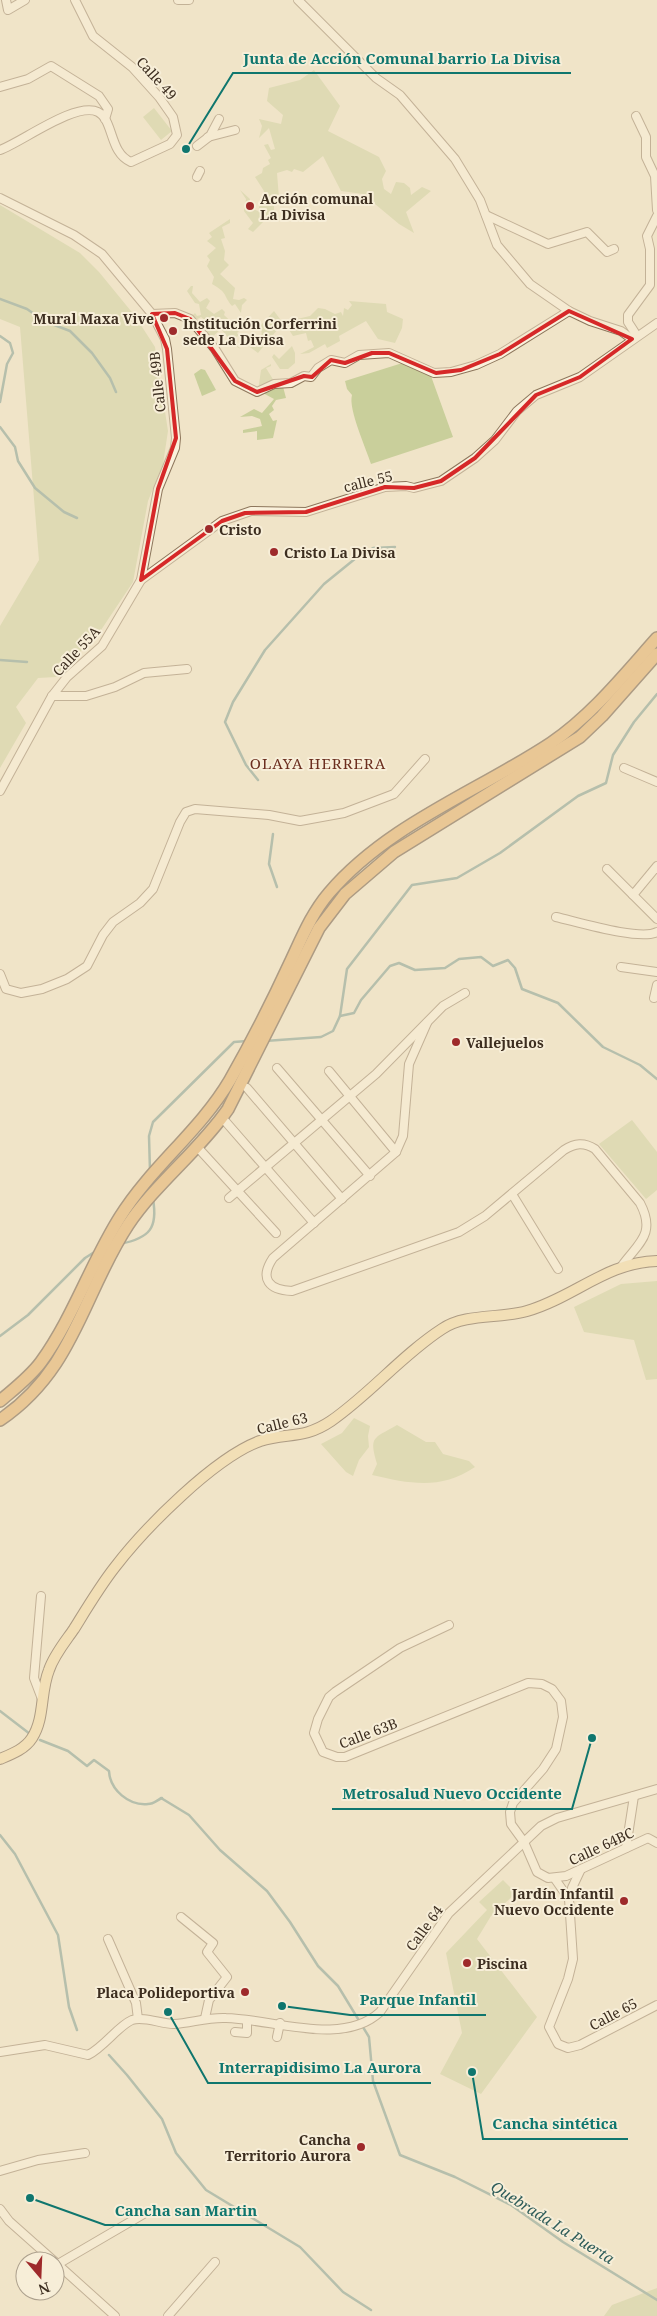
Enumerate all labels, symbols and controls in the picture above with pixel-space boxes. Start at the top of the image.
callout: Junta de Acción Comunal barrio La Divisa [233,43,571,73]
text: Junta de Acción Comunal barrio La Divisa [242,48,561,68]
street label: Calle 49 [133,52,181,104]
place label: Acción comunal La Divisa [260,189,373,224]
marker: Acción comunal La Divisa [244,200,256,212]
place label: Mural Maxa Vive [33,309,154,328]
marker: Mural Maxa Vive [158,312,170,324]
place label: Institución Corferrini sede La Divisa [183,314,337,349]
marker: Institución Corferrini sede La Divisa [167,325,179,337]
street label: Calle 49B [144,351,170,413]
street label: calle 55 [341,466,395,496]
place label: Cristo [219,520,262,539]
marker: Cristo [203,523,215,535]
place label: Cristo La Divisa [284,543,396,562]
marker: Cristo La Divisa [268,546,280,558]
street label: Calle 55A [48,622,104,680]
district label: OLAYA HERRERA [250,753,386,773]
place label: Vallejuelos [466,1033,544,1052]
marker: Vallejuelos [450,1036,462,1048]
street label: Calle 63 [254,1407,310,1439]
street label: Calle 63B [336,1713,400,1753]
callout: Metrosalud Nuevo Occidente [332,1779,572,1809]
text: Metrosalud Nuevo Occidente [342,1783,562,1803]
street label: Calle 64BC [565,1822,637,1869]
place label: Jardín Infantil Nuevo Occidente [494,1884,614,1919]
marker: Jardín Infantil Nuevo Occidente [618,1895,630,1907]
street label: Calle 64 [401,1901,447,1955]
place label: Piscina [477,1954,528,1973]
marker: Piscina [461,1957,473,1969]
place label: Placa Polideportiva [96,1983,235,2002]
callout: Parque Infantil [350,1985,486,2015]
marker: Placa Polideportiva [239,1986,251,1998]
text: Parque Infantil [360,1989,477,2009]
street label: Calle 65 [586,1993,640,2035]
callout: Interrapidisimo La Aurora [208,2053,431,2083]
text: Interrapidisimo La Aurora [219,2057,421,2077]
callout: Cancha sintética [483,2109,628,2139]
text: Cancha sintética [492,2113,618,2133]
place label: Cancha Territorio Aurora [225,2130,351,2165]
marker: Cancha Territorio Aurora [355,2141,367,2153]
water label: Quebrada La Puerta [488,2176,619,2268]
callout: Cancha san Martin [105,2195,267,2225]
text: Cancha san Martin [115,2200,257,2220]
north arrow [15,2251,65,2301]
text: N [36,2278,53,2300]

